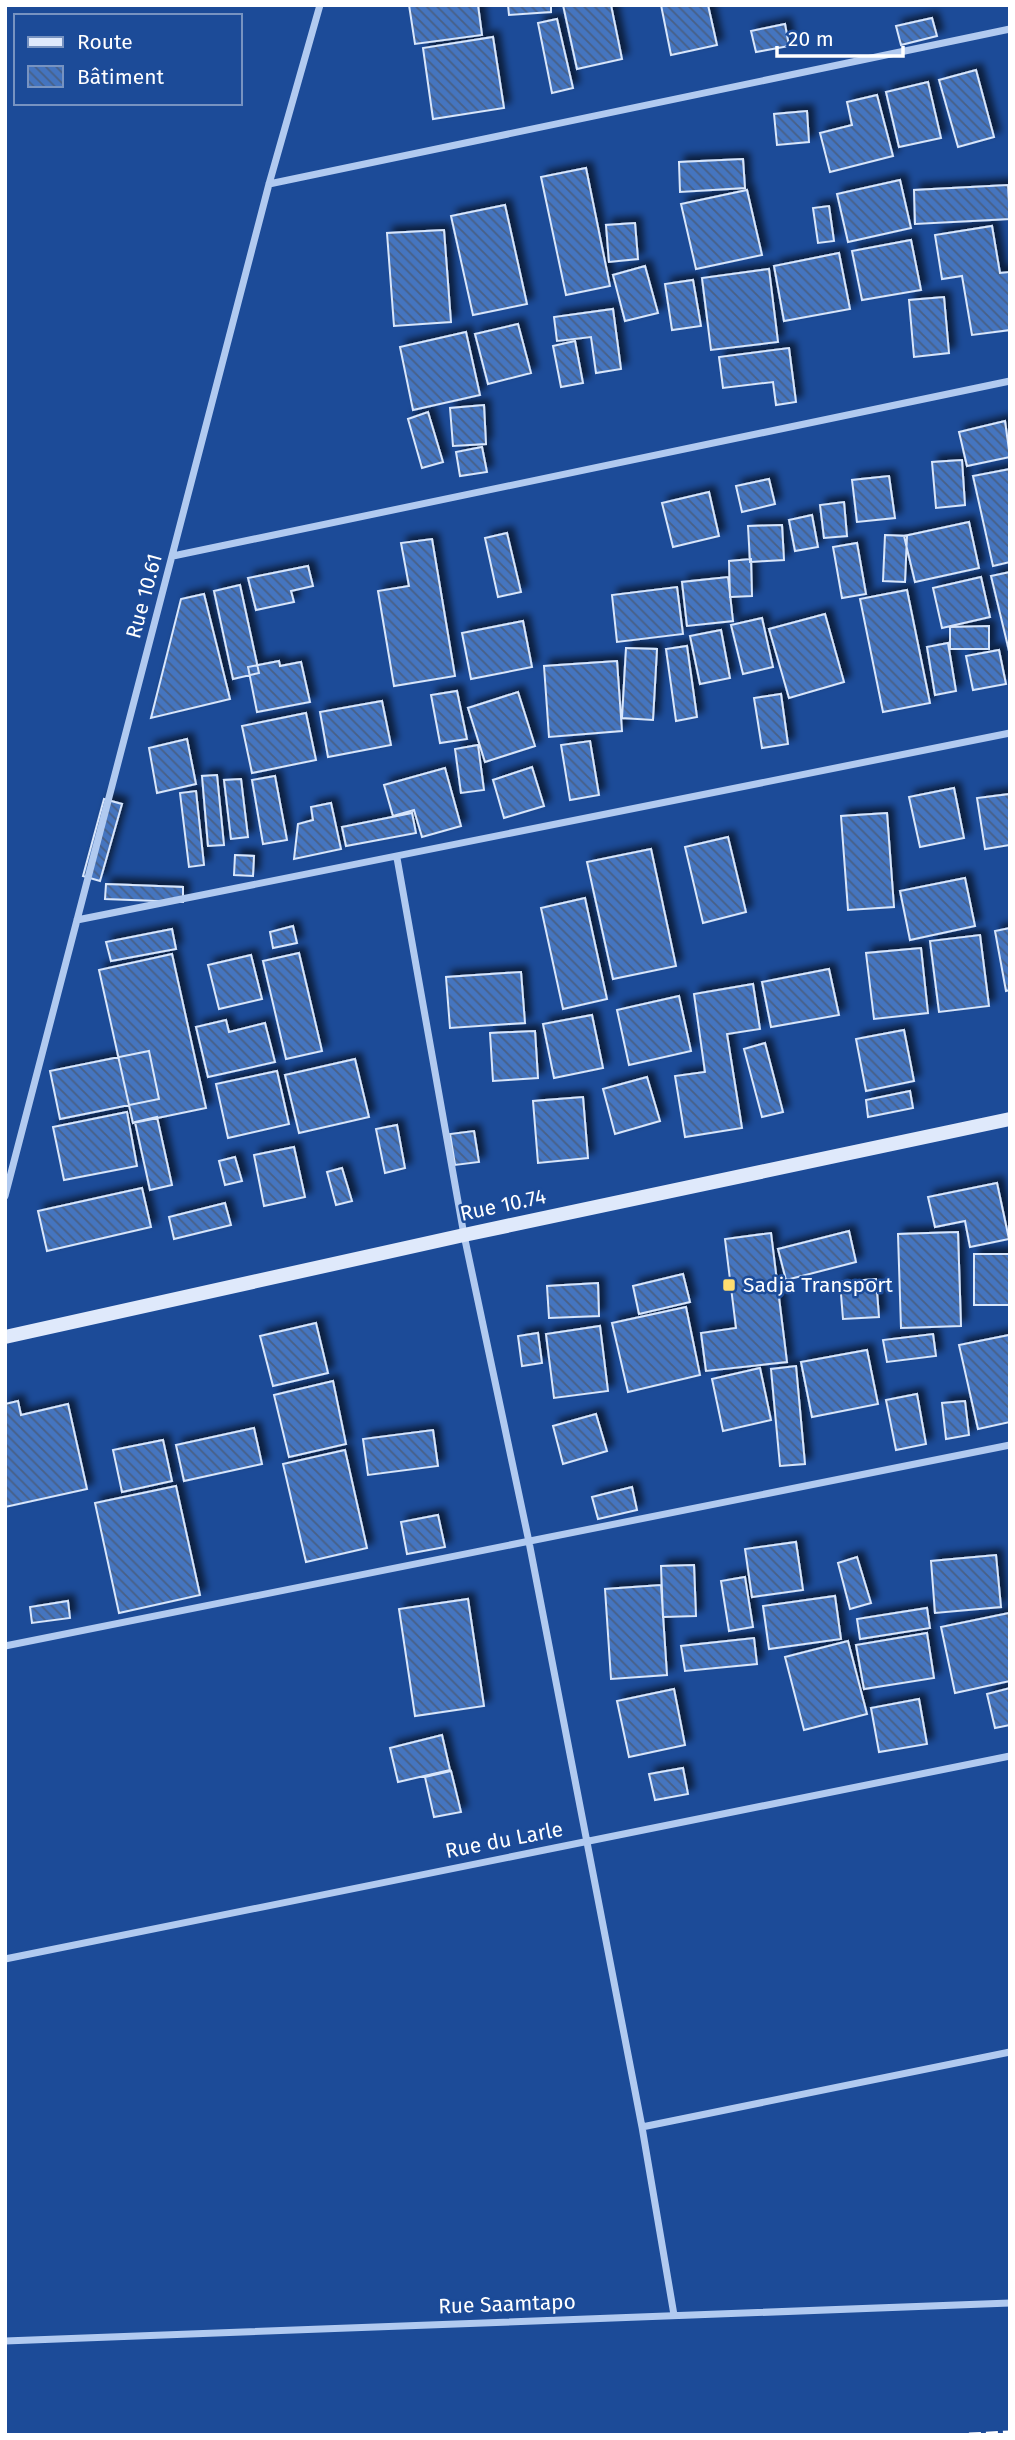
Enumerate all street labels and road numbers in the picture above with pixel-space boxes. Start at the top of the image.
street label: Rue 10.61 [120,551,168,641]
street label: Rue 10.74 [458,1183,548,1227]
street label: Rue du Larle [443,1816,565,1864]
street label: Rue Saamtapo [438,2289,576,2319]

